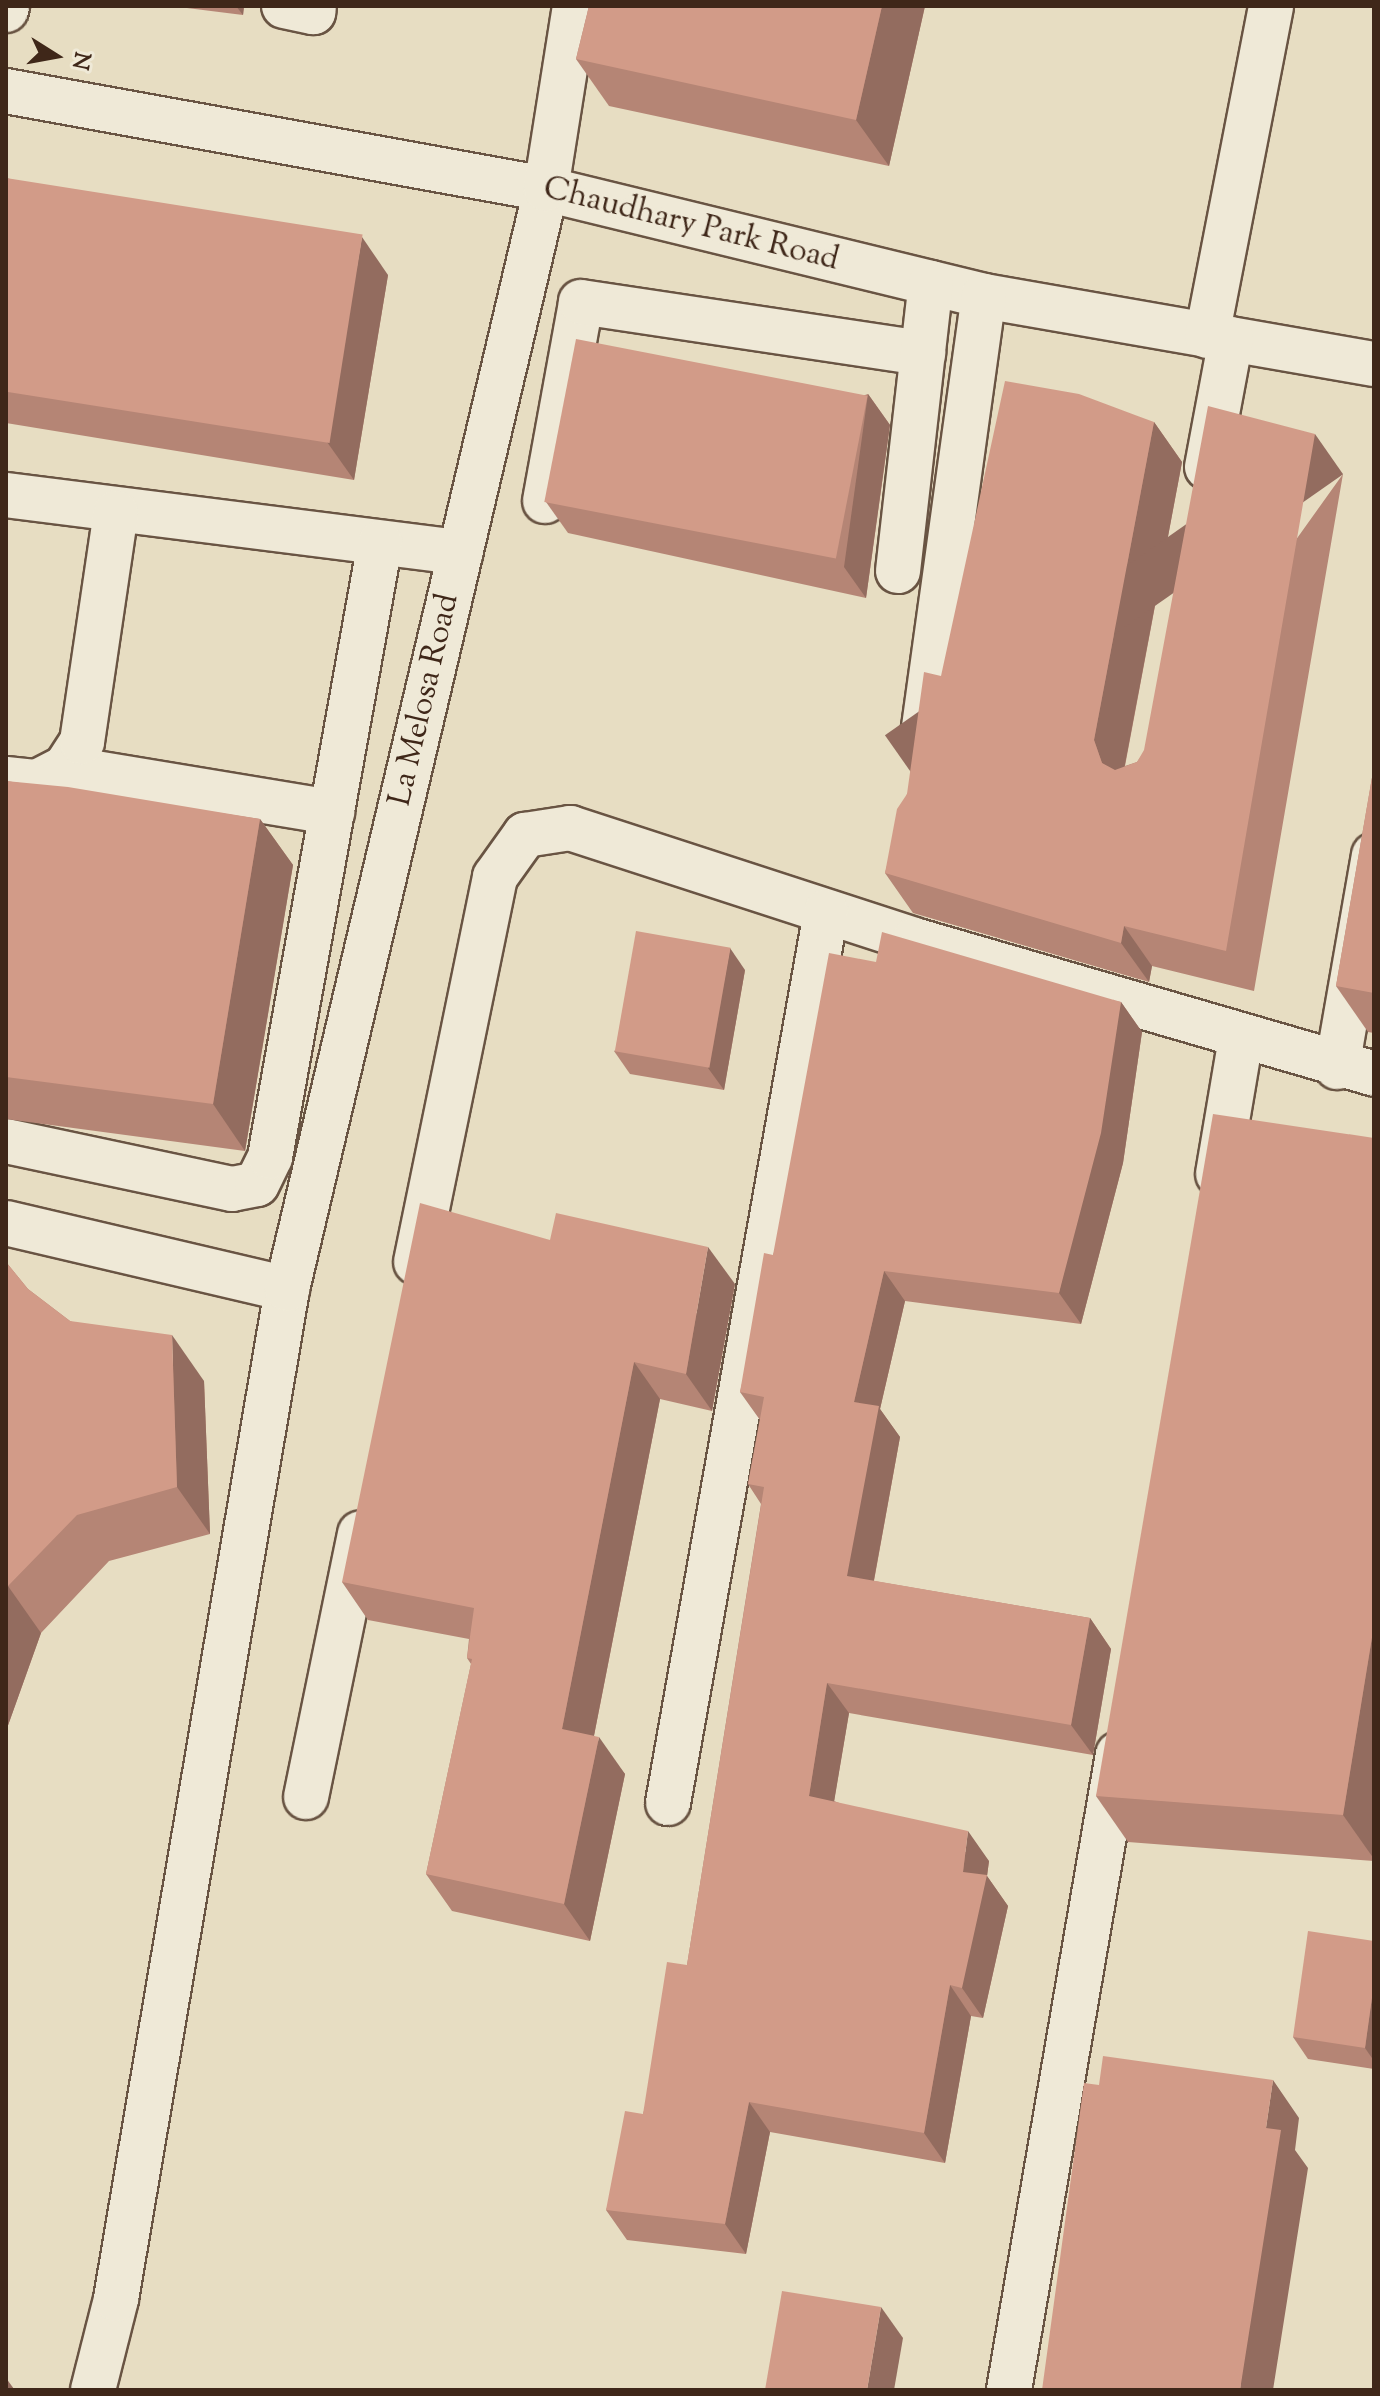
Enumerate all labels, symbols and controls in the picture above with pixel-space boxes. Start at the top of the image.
north arrow [16,16,96,96]
text: N [62,49,97,72]
street label: Chaudhary Park Road [539,170,843,280]
street label: La Melosa Road [382,590,468,810]

